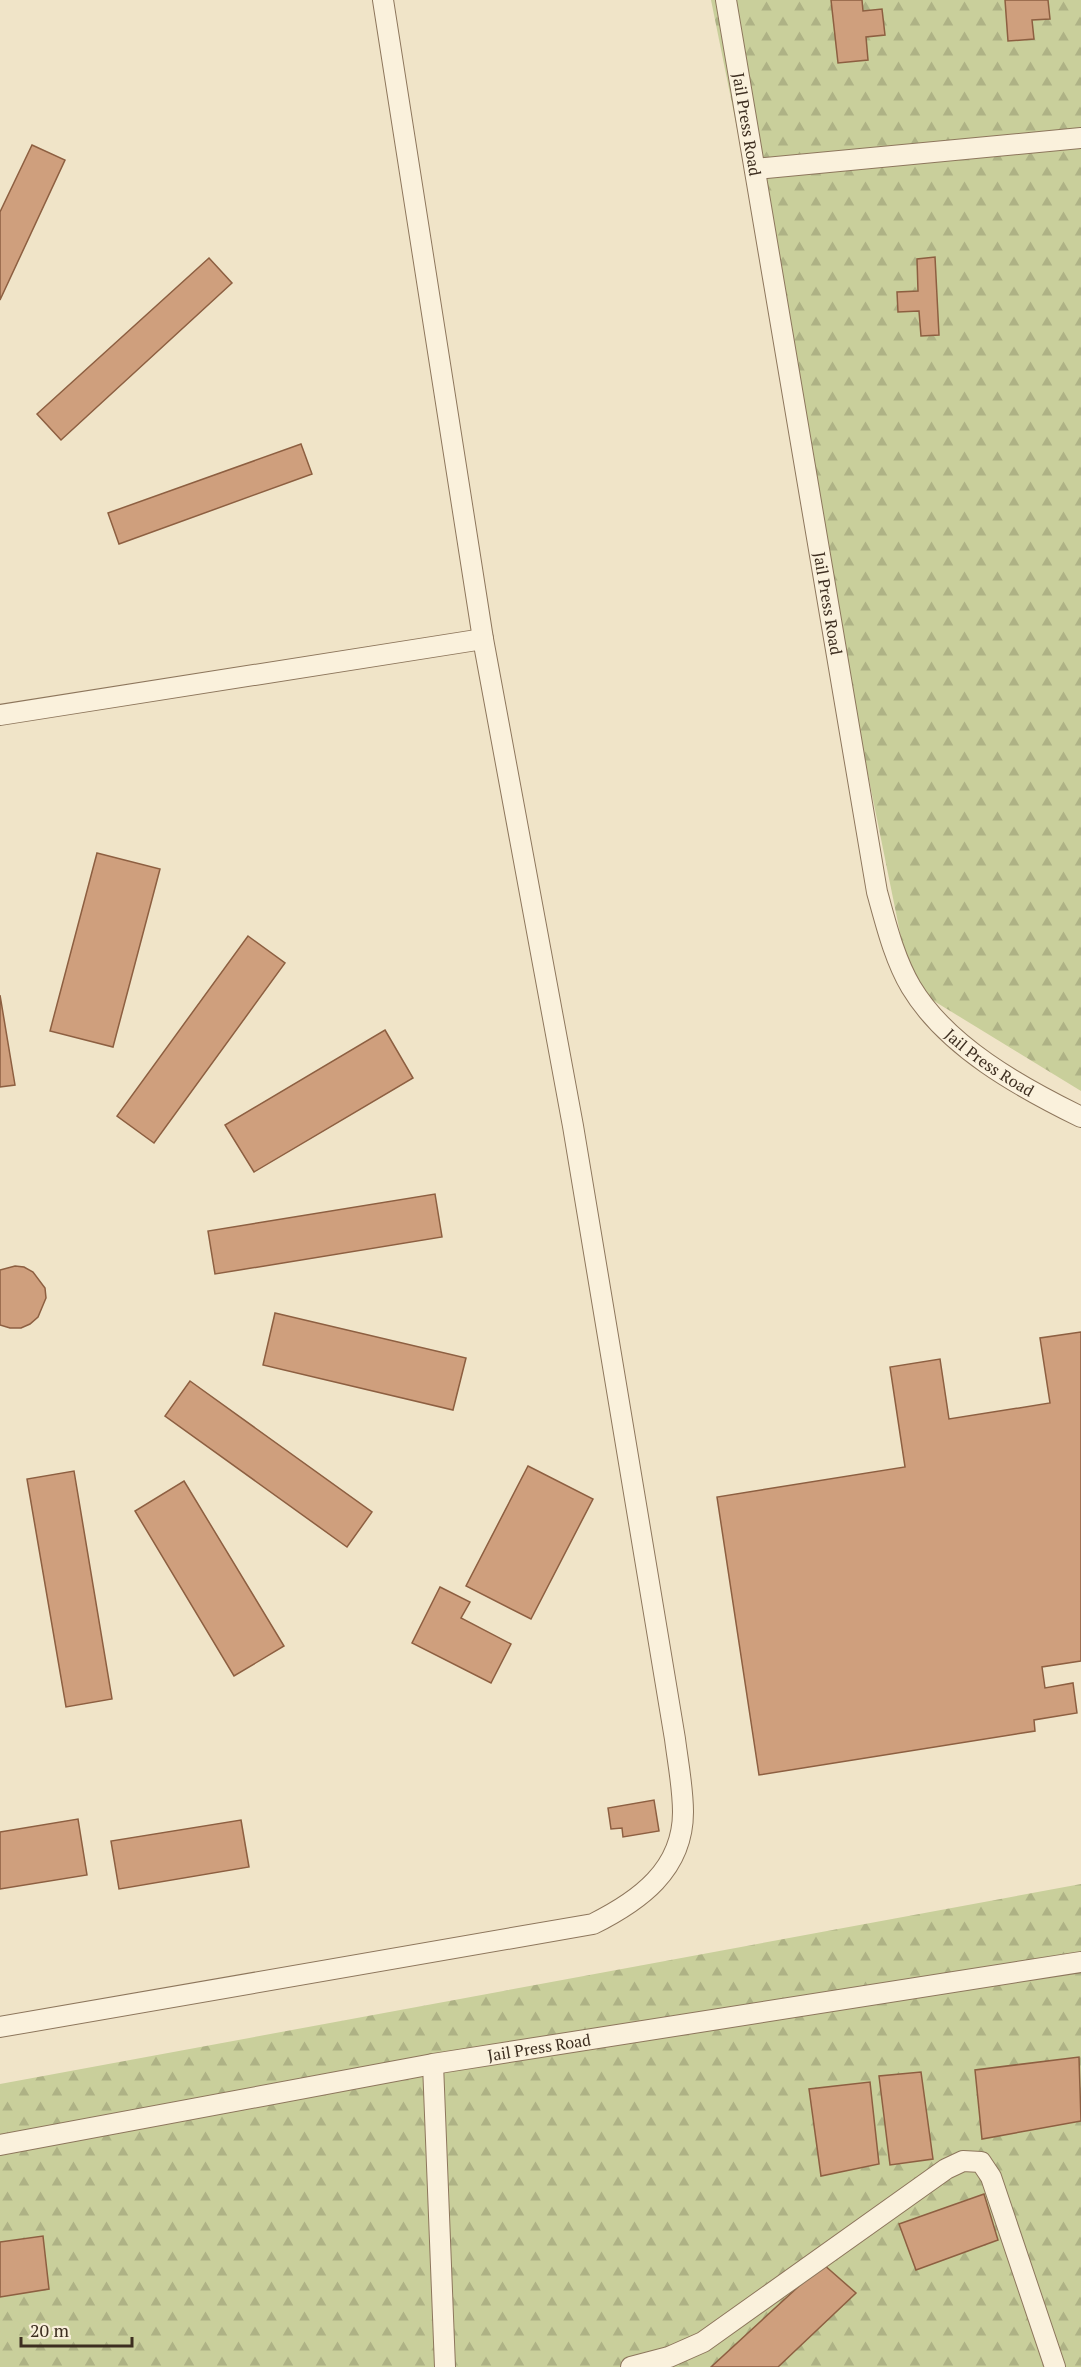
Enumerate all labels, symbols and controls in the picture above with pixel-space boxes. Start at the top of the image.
street label: Jail Press Road [727,71,767,178]
street label: Jail Press Road [809,550,848,657]
street label: Jail Press Road [940,1024,1038,1101]
street label: Jail Press Road [486,2028,593,2066]
scale bar [21,2310,132,2348]
text: 20 m [30,2318,70,2342]

